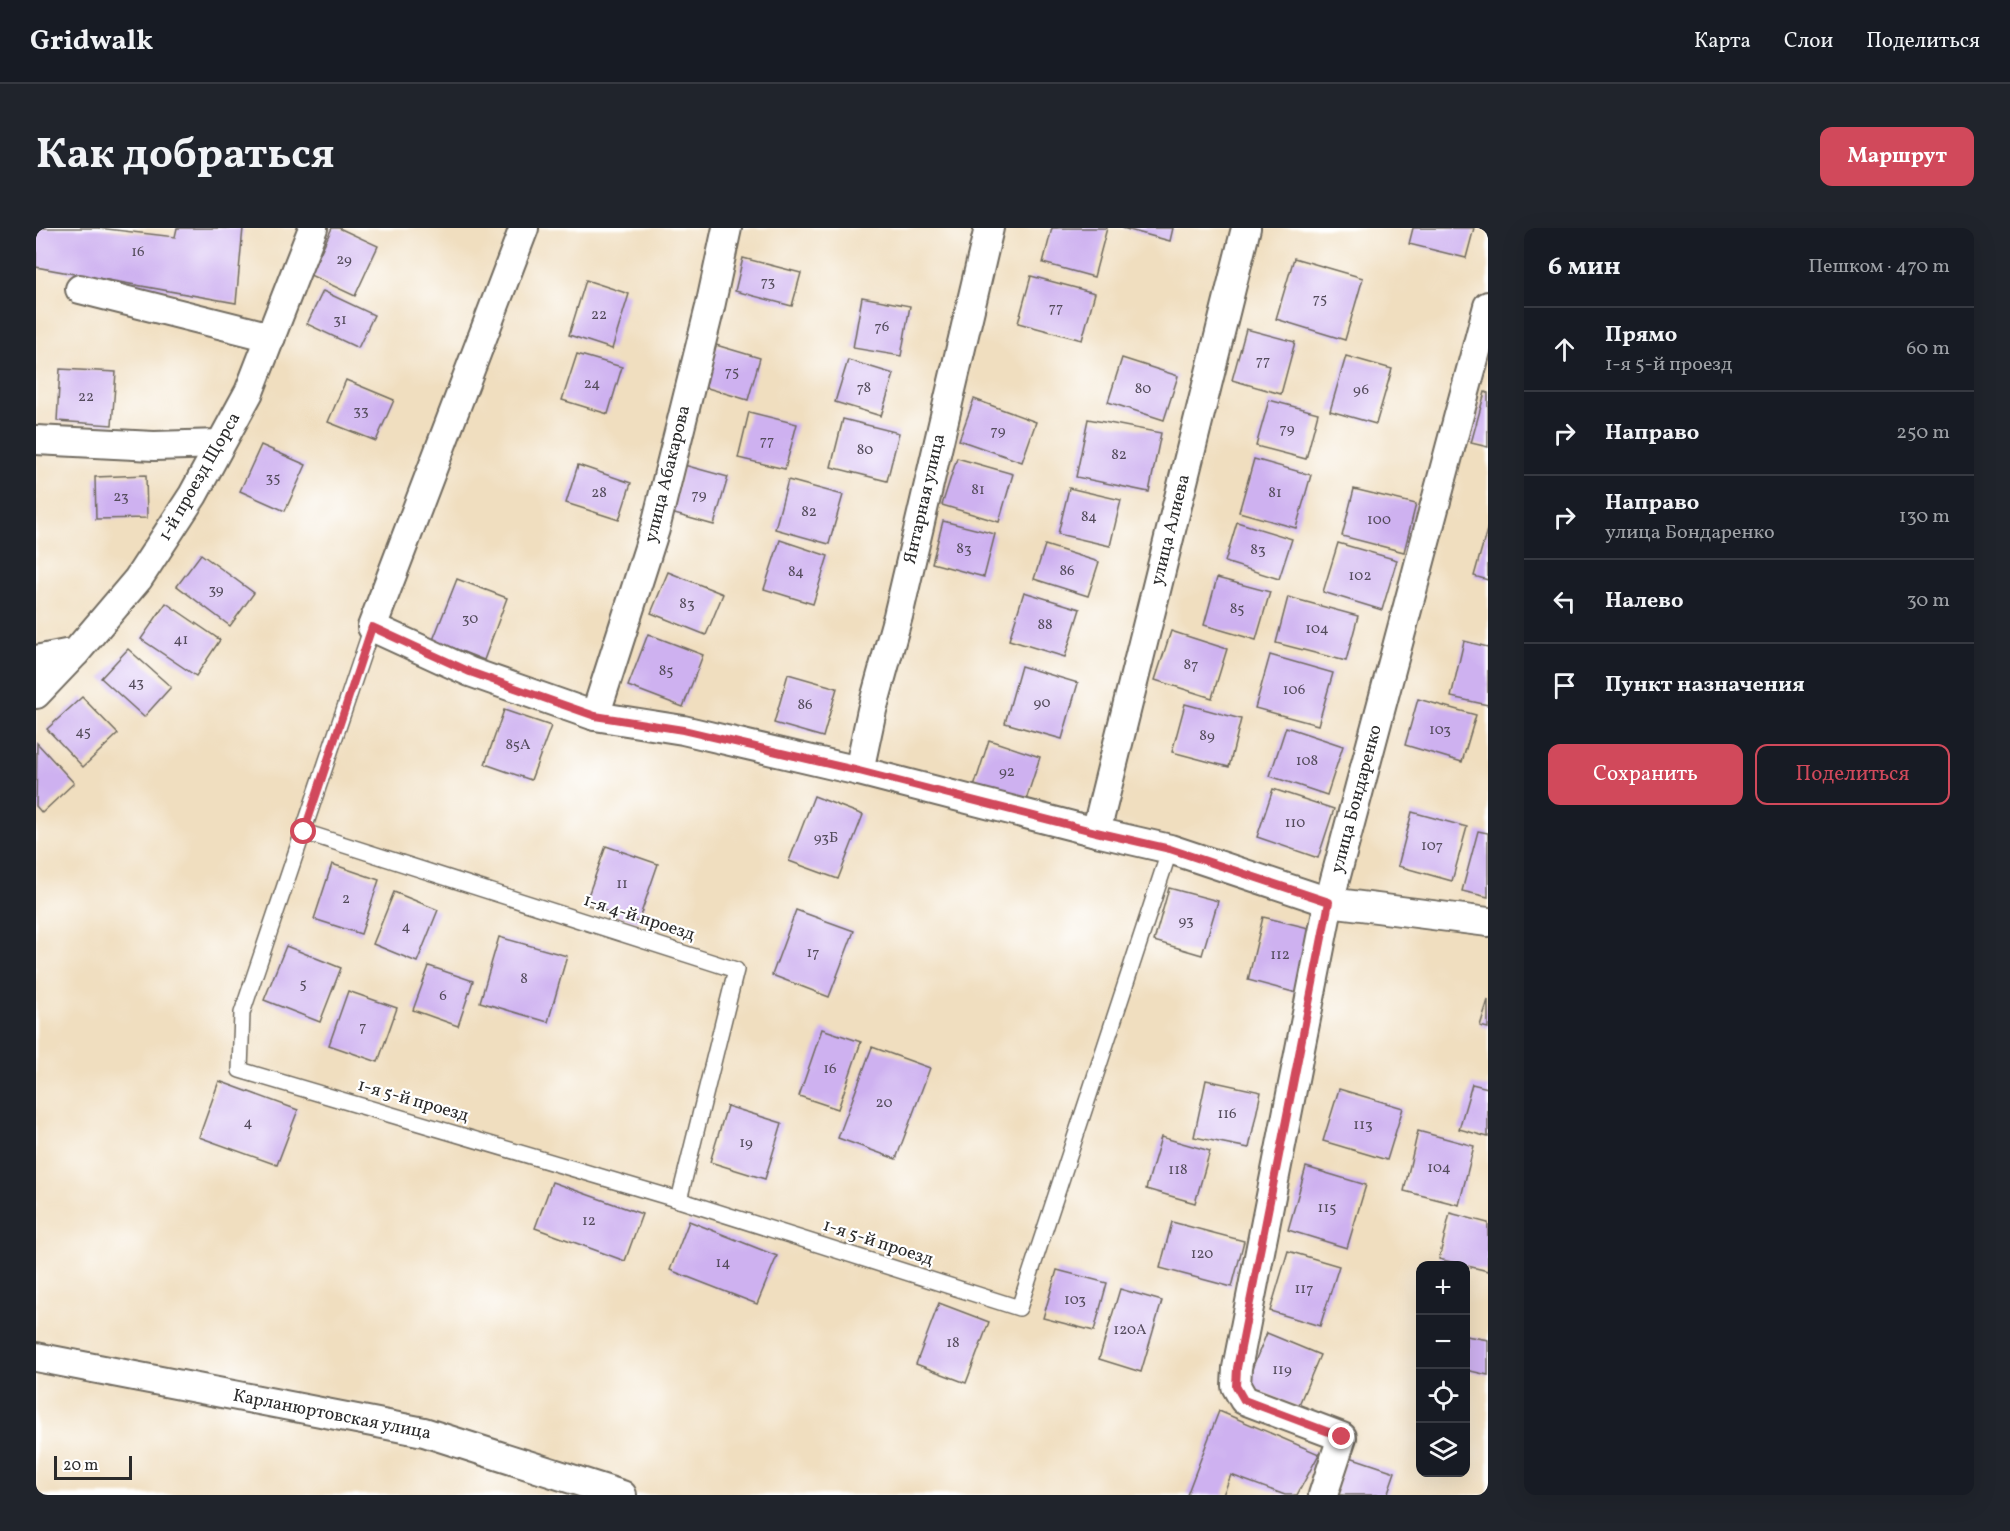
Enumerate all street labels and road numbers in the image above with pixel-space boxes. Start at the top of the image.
street label: улица Абакарова [639,403,697,545]
street label: 1-й проезд Щорса [153,408,247,546]
street label: Янтарная улица [898,432,952,566]
street label: улица Алиева [1145,472,1197,588]
street label: улица Бондаренко [1325,722,1389,876]
street label: 1-я 4-й проезд [580,888,698,948]
street label: 1-я 5-й проезд [354,1073,472,1129]
street label: 1-я 5-й проезд [820,1213,936,1273]
street label: Карланюртовская улица [231,1384,433,1446]

